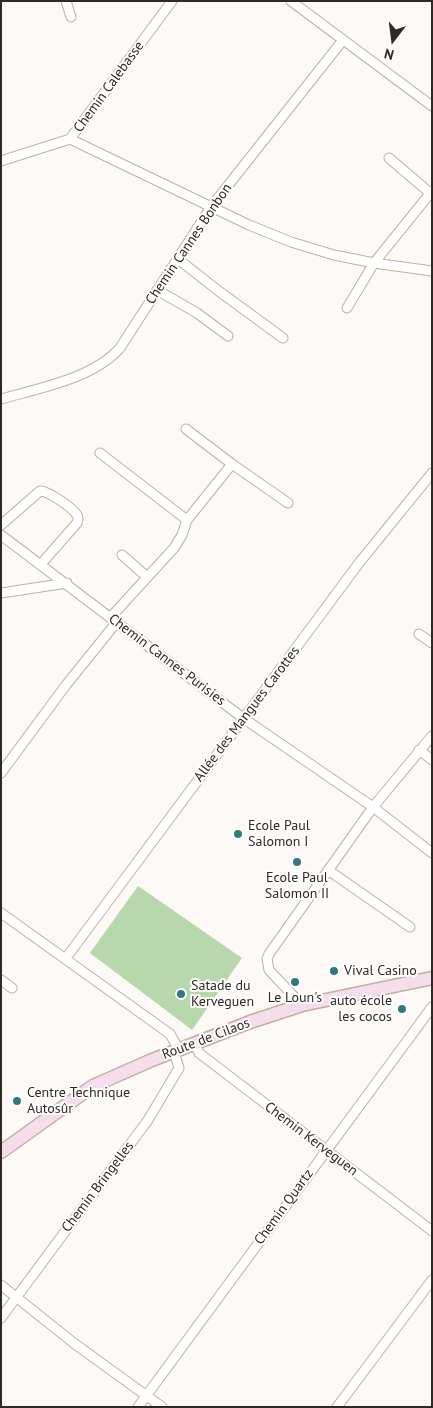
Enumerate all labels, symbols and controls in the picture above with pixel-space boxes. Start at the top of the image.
north arrow [368,15,418,65]
street label: Chemin Calebasse [70,38,148,136]
text: N [382,45,396,64]
street label: Chemin Cannes Bonbon [142,180,236,308]
street label: Chemin Cannes Purisies [105,611,229,709]
street label: Allée des Mangues Carottes [191,643,303,785]
place label: Ecole Paul Salomon I [248,818,310,850]
marker: Ecole Paul Salomon I [232,828,244,840]
marker: Ecole Paul Salomon II [291,856,303,868]
place label: Ecole Paul Salomon II [265,870,329,902]
place label: Vival Casino [344,963,417,979]
marker: Vival Casino [328,965,340,977]
marker: Le Loun's [289,976,301,988]
place label: Satade du Kerveguen [191,978,254,1010]
marker: Satade du Kerveguen [175,988,187,1000]
place label: Le Loun's [268,990,322,1006]
place label: auto école les cocos [330,993,392,1026]
marker: auto école les cocos [396,1003,408,1015]
street label: Route de Cilaos [160,1015,252,1063]
place label: Centre Technique Autosûr [27,1085,130,1118]
marker: Centre Technique Autosûr [11,1095,23,1107]
street label: Chemin Kerveguen [261,1098,361,1180]
street label: Chemin Bringelles [58,1138,138,1236]
street label: Chemin Quartz [251,1166,317,1248]

